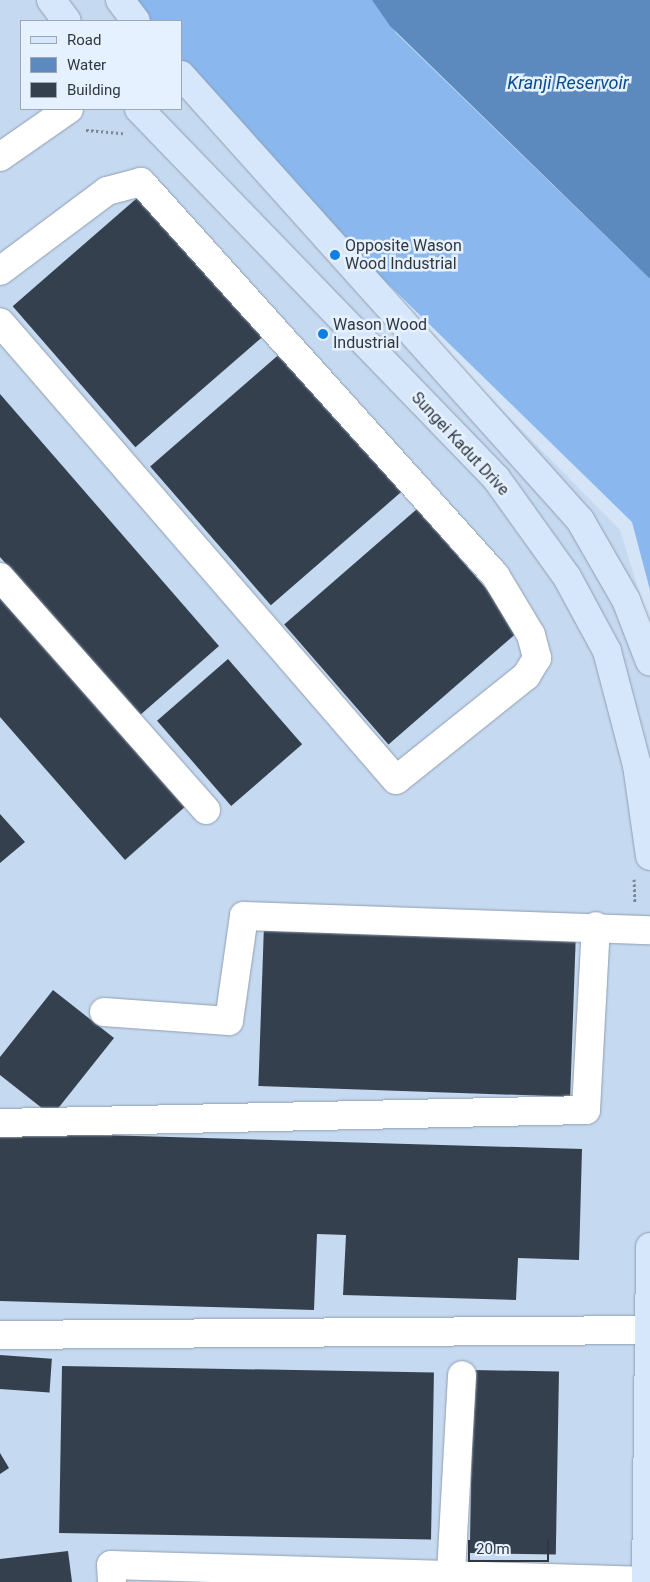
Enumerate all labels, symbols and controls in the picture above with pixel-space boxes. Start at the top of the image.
legend [20,20,182,110]
text: Road [67,31,101,49]
text: Water [67,56,106,74]
water label: Kranji Reservoir [507,72,629,94]
text: Building [67,81,121,99]
place label: Opposite Wason Wood Industrial [345,236,462,274]
marker: Opposite Wason Wood Industrial [329,249,341,261]
place label: Wason Wood Industrial [333,315,427,353]
marker: Wason Wood Industrial [317,328,329,340]
street label: Sungei Kadut Drive [407,388,513,500]
scale bar [470,1530,551,1562]
text: 20 m [476,1540,510,1558]

